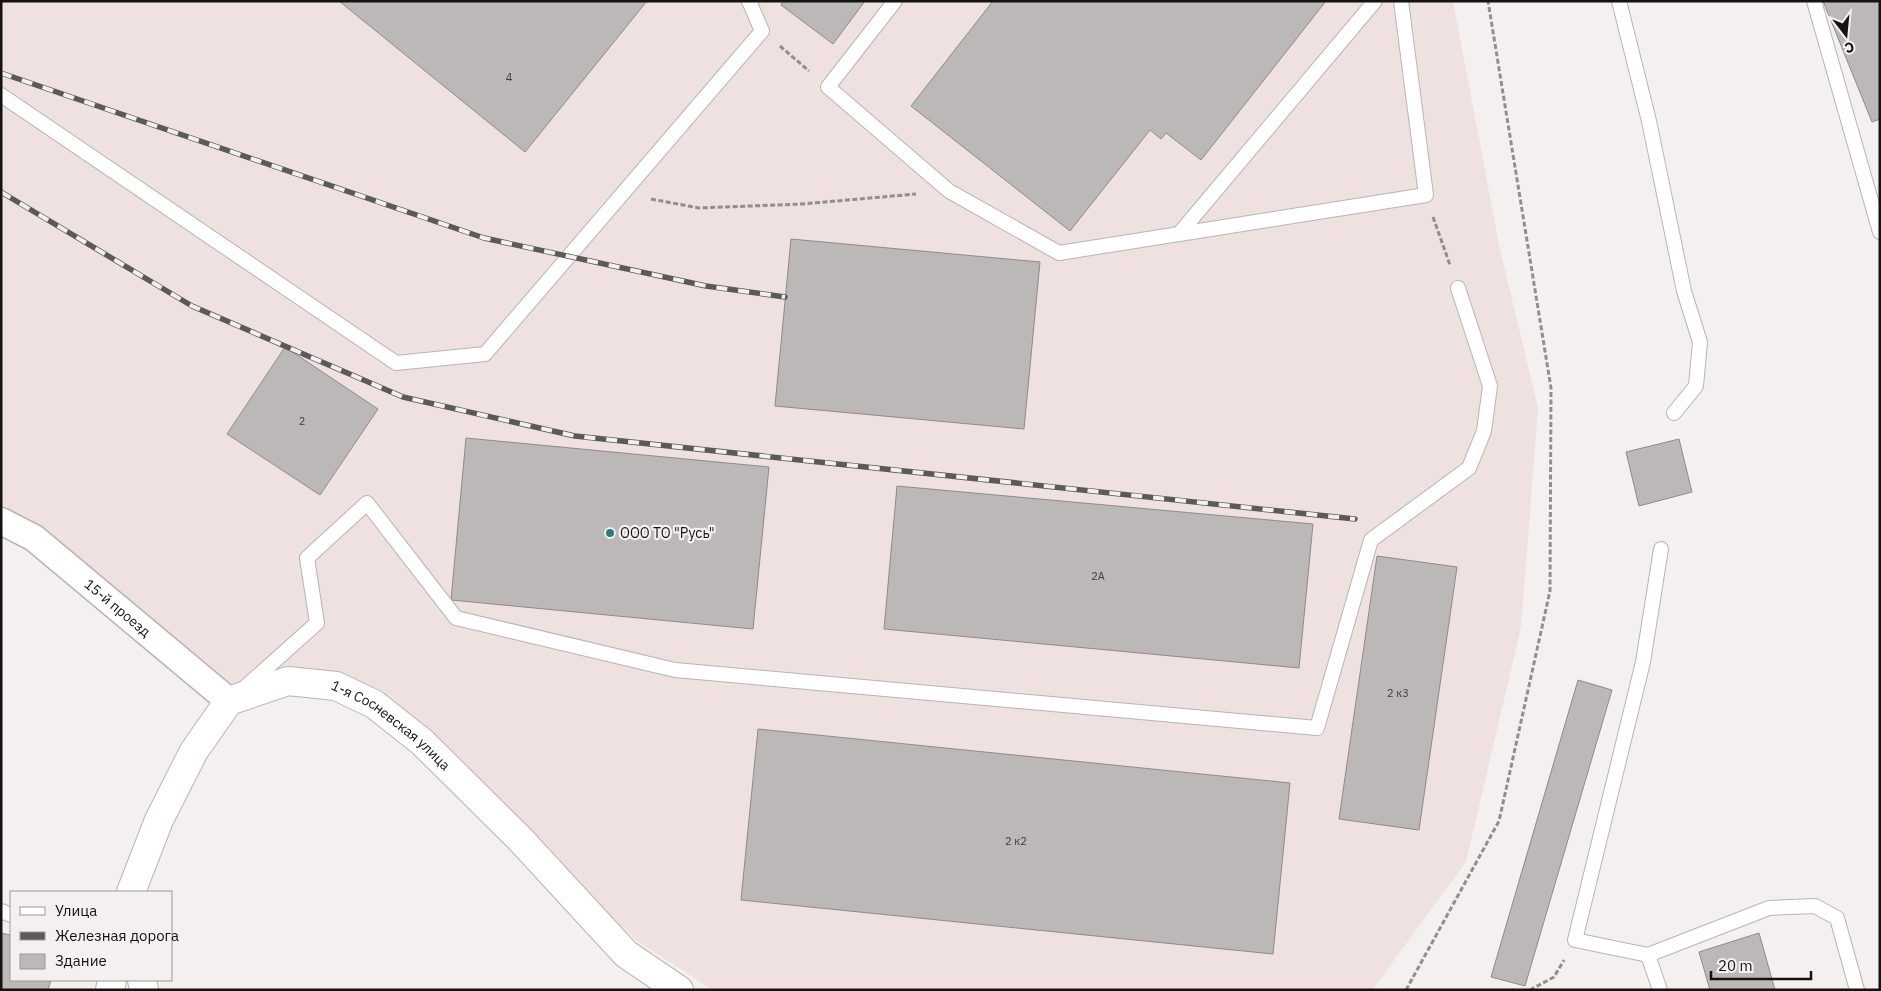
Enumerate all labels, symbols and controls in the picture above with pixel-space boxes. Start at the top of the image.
north arrow [1821,10,1871,60]
text: С [1843,38,1856,57]
house number: 4 [506,70,513,84]
house number: 2 [299,414,305,428]
place label: ООО ТО "Русь" [620,524,715,542]
marker: ООО ТО "Русь" [604,527,616,539]
house number: 2А [1091,569,1105,583]
street label: 15-й проезд [81,575,154,641]
street label: 1-я Сосневская улица [328,676,455,774]
house number: 2 к3 [1387,686,1409,700]
house number: 2 к2 [1005,834,1027,848]
legend [10,891,172,981]
text: Улица [55,901,97,920]
text: Железная дорога [55,926,179,945]
scale bar [1711,948,1811,980]
text: Здание [55,951,107,970]
text: 20 m [1718,956,1753,975]

